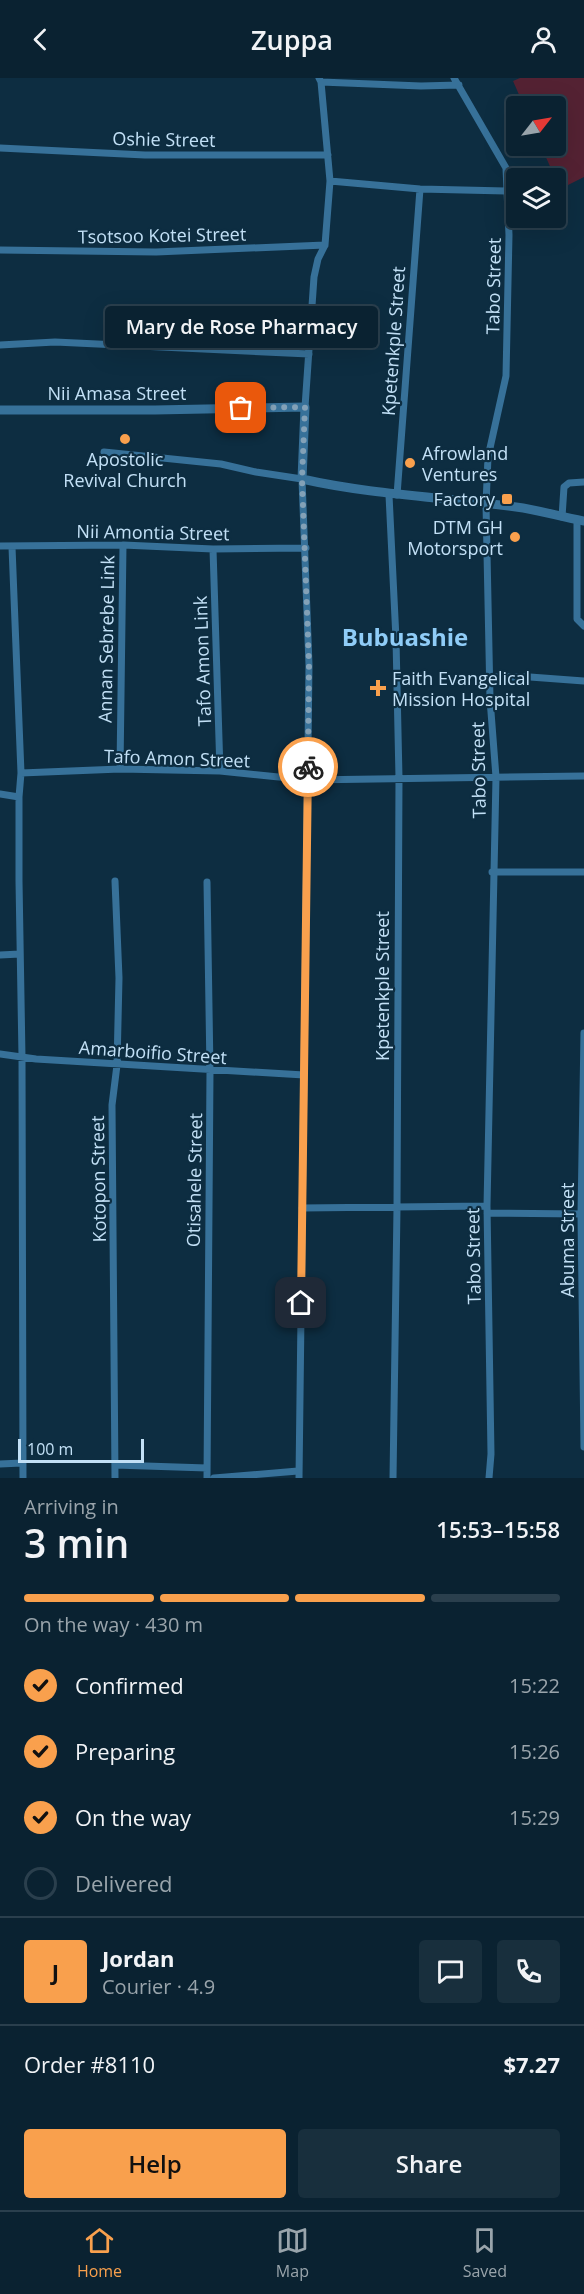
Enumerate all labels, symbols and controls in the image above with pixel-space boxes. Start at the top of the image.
text: Zuppa [251,21,333,58]
icon: back [24,23,57,56]
icon: person [527,23,560,56]
north arrow [506,96,566,156]
map controls [506,96,566,228]
street label: Oshie Street [112,126,216,152]
button: layers [506,168,566,228]
street label: Tsotsoo Kotei Street [78,222,246,248]
street label: Tabo Street [480,237,506,335]
street label: Kpetenkple Street [376,265,410,417]
callout: Mary de Rose Pharmacy [104,306,378,348]
text: Mary de Rose Pharmacy [126,313,357,340]
street label: Nii Amasa Street [48,381,186,405]
pin [215,382,266,433]
icon: bag [224,391,257,424]
marker: Apostolic Revival Church [118,432,132,446]
place label: Afrowland Ventures [422,441,508,486]
place label: Apostolic Revival Church [63,447,187,492]
marker: Afrowland Ventures [403,456,417,470]
place label: Factory [433,487,496,511]
marker: Factory [500,492,514,506]
place label: DTM GH Motorsport [407,515,503,560]
street label: Nii Amontia Street [76,519,230,545]
marker: DTM GH Motorsport [508,530,522,544]
street label: Annan Sebrebe Link [93,554,119,723]
street label: Tafo Amon Link [188,595,216,727]
district label: Bubuashie [342,620,468,653]
place label: Faith Evangelical Mission Hospital [392,666,530,711]
marker: Faith Evangelical Mission Hospital [369,679,387,697]
street label: Tabo Street [465,721,491,819]
courier [278,737,338,797]
street label: Tafo Amon Street [103,743,251,773]
icon: bike [292,751,325,784]
street label: Kpetenkple Street [370,911,394,1061]
street label: Amarboifio Street [78,1035,228,1069]
street label: Otisahele Street [181,1113,207,1247]
street label: Kotopon Street [85,1115,111,1243]
street label: Abuma Street [555,1182,579,1298]
street label: Tabo Street [460,1207,486,1305]
pin [275,1277,326,1328]
icon: home [284,1286,317,1319]
scale bar [18,1436,144,1464]
text: 100 m [27,1438,73,1460]
text: Arriving in [24,1493,119,1520]
text: 15:53–15:58 [436,1514,560,1544]
text: 3 min [24,1516,129,1569]
text: On the way · 430 m [24,1611,203,1638]
icon: check [24,1669,57,1702]
text: Confirmed [75,1670,184,1700]
text: 15:22 [509,1672,560,1699]
icon: check [24,1735,57,1768]
text: Preparing [75,1736,175,1766]
text: 15:26 [509,1738,560,1765]
icon: check [24,1801,57,1834]
text: On the way [75,1802,191,1832]
text: 15:29 [509,1804,560,1831]
text: Delivered [75,1868,173,1898]
button: chat [419,1940,482,2003]
button: phone [497,1940,560,2003]
text: Jordan [102,1943,175,1973]
text: J [52,1956,59,1986]
text: Courier · 4.9 [102,1973,215,2000]
text: Order #8110 [24,2049,155,2079]
text: $7.27 [503,2049,560,2079]
button: Help [24,2129,286,2198]
button: Share [298,2129,560,2198]
tab: Home [77,2224,122,2282]
tab: Map [276,2224,309,2282]
tab: Saved [463,2224,507,2282]

